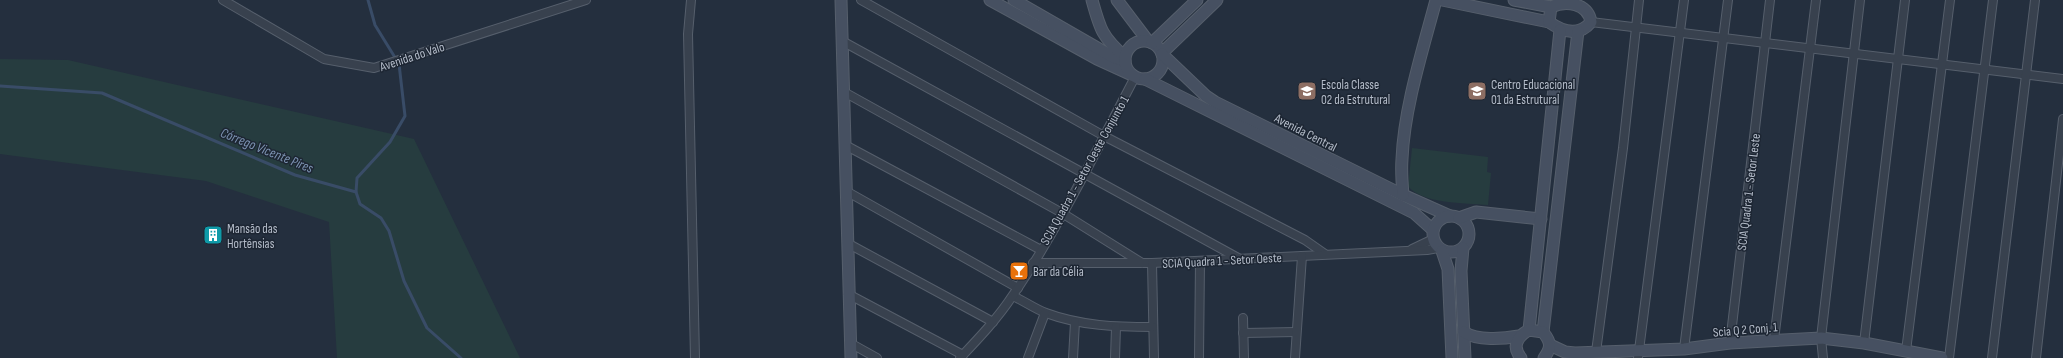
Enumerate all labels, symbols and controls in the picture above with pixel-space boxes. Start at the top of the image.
street label: Avenida do Valo [377,39,447,75]
place label: Escola Classe 02 da Estrutural [1321,77,1390,108]
place label: Centro Educacional 01 da Estrutural [1491,77,1575,108]
school or university icon: Escola Classe 02 da Estrutural [1296,80,1318,102]
school or university icon: Centro Educacional 01 da Estrutural [1466,80,1488,102]
street label: SCIA Quadra 1 - Setor Oeste Conjunto 1 [1037,93,1133,248]
street label: Avenida Central [1271,110,1339,155]
water label: Córrego Vicente Pires [218,124,316,177]
street label: SCIA Quadra 1 - Setor Leste [1734,133,1764,252]
place label: Mansão das Hortênsias [227,221,278,252]
building icon: Mansão das Hortênsias [202,224,224,246]
street label: SCIA Quadra 1 - Setor Oeste [1162,250,1282,272]
bar icon: Bar da Célia [1008,260,1030,282]
place label: Bar da Célia [1033,264,1084,280]
street label: Scia Q 2 Conj. 1 [1712,319,1778,341]

